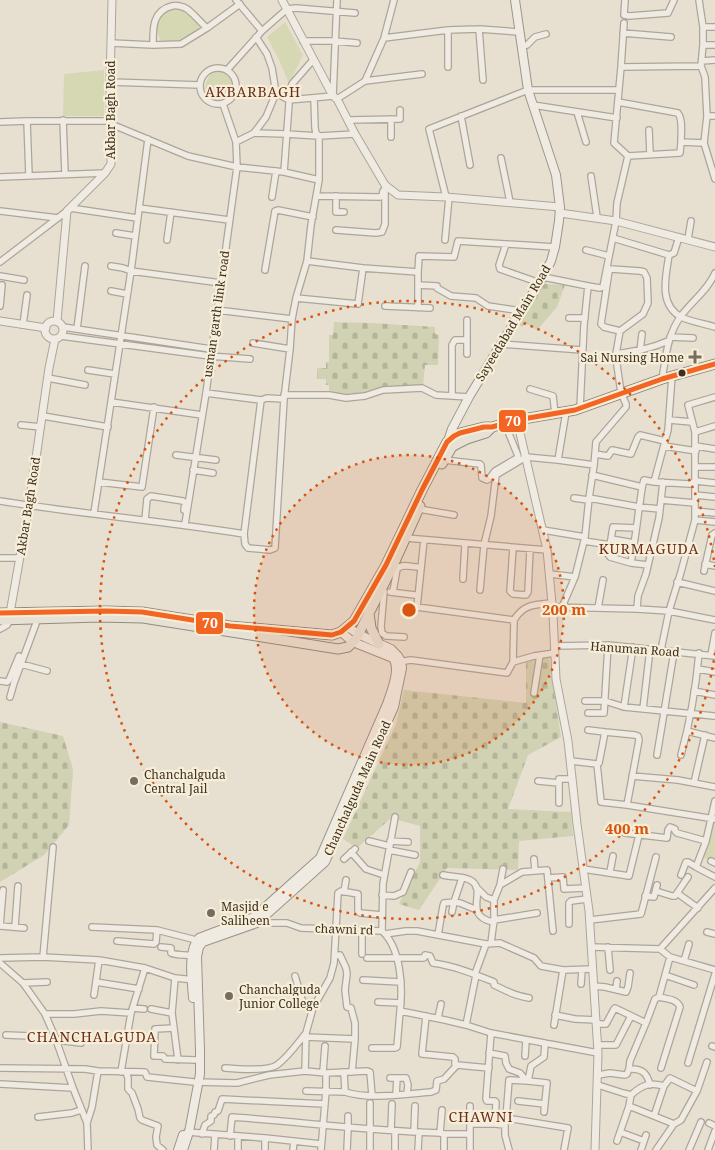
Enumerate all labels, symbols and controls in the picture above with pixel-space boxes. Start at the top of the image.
street label: Akbar Bagh Road [102,60,119,160]
district label: AKBARBAGH [205,82,301,101]
street label: usman garth link road [199,249,233,379]
street label: Sayeedabad Main Road [471,261,555,384]
place label: Sai Nursing Home [581,349,684,366]
marker: Sai Nursing Home [688,350,702,364]
unlabelled marker [677,368,687,378]
line badge: 70 [498,409,527,433]
text: 70 [505,411,521,430]
street label: Akbar Bagh Road [12,455,44,556]
district label: KURMAGUDA [599,539,699,558]
text: 200 m [542,599,586,619]
centre of rings [400,601,418,619]
line badge: 70 [195,611,224,635]
text: 70 [202,613,218,632]
street label: Hanuman Road [590,637,681,661]
street label: Chanchalguda Main Road [319,717,395,858]
place label: Chanchalguda Central Jail [144,766,226,797]
marker: Chanchalguda Central Jail [128,775,140,787]
text: 400 m [605,818,649,838]
place label: Masjid e Saliheen [221,898,270,929]
marker: Masjid e Saliheen [205,907,217,919]
street label: chawni rd [315,919,374,939]
place label: Chanchalguda Junior College [238,981,321,1012]
marker: Chanchalguda Junior College [223,990,235,1002]
district label: CHANCHALGUDA [27,1027,157,1046]
district label: CHAWNI [448,1107,514,1126]

